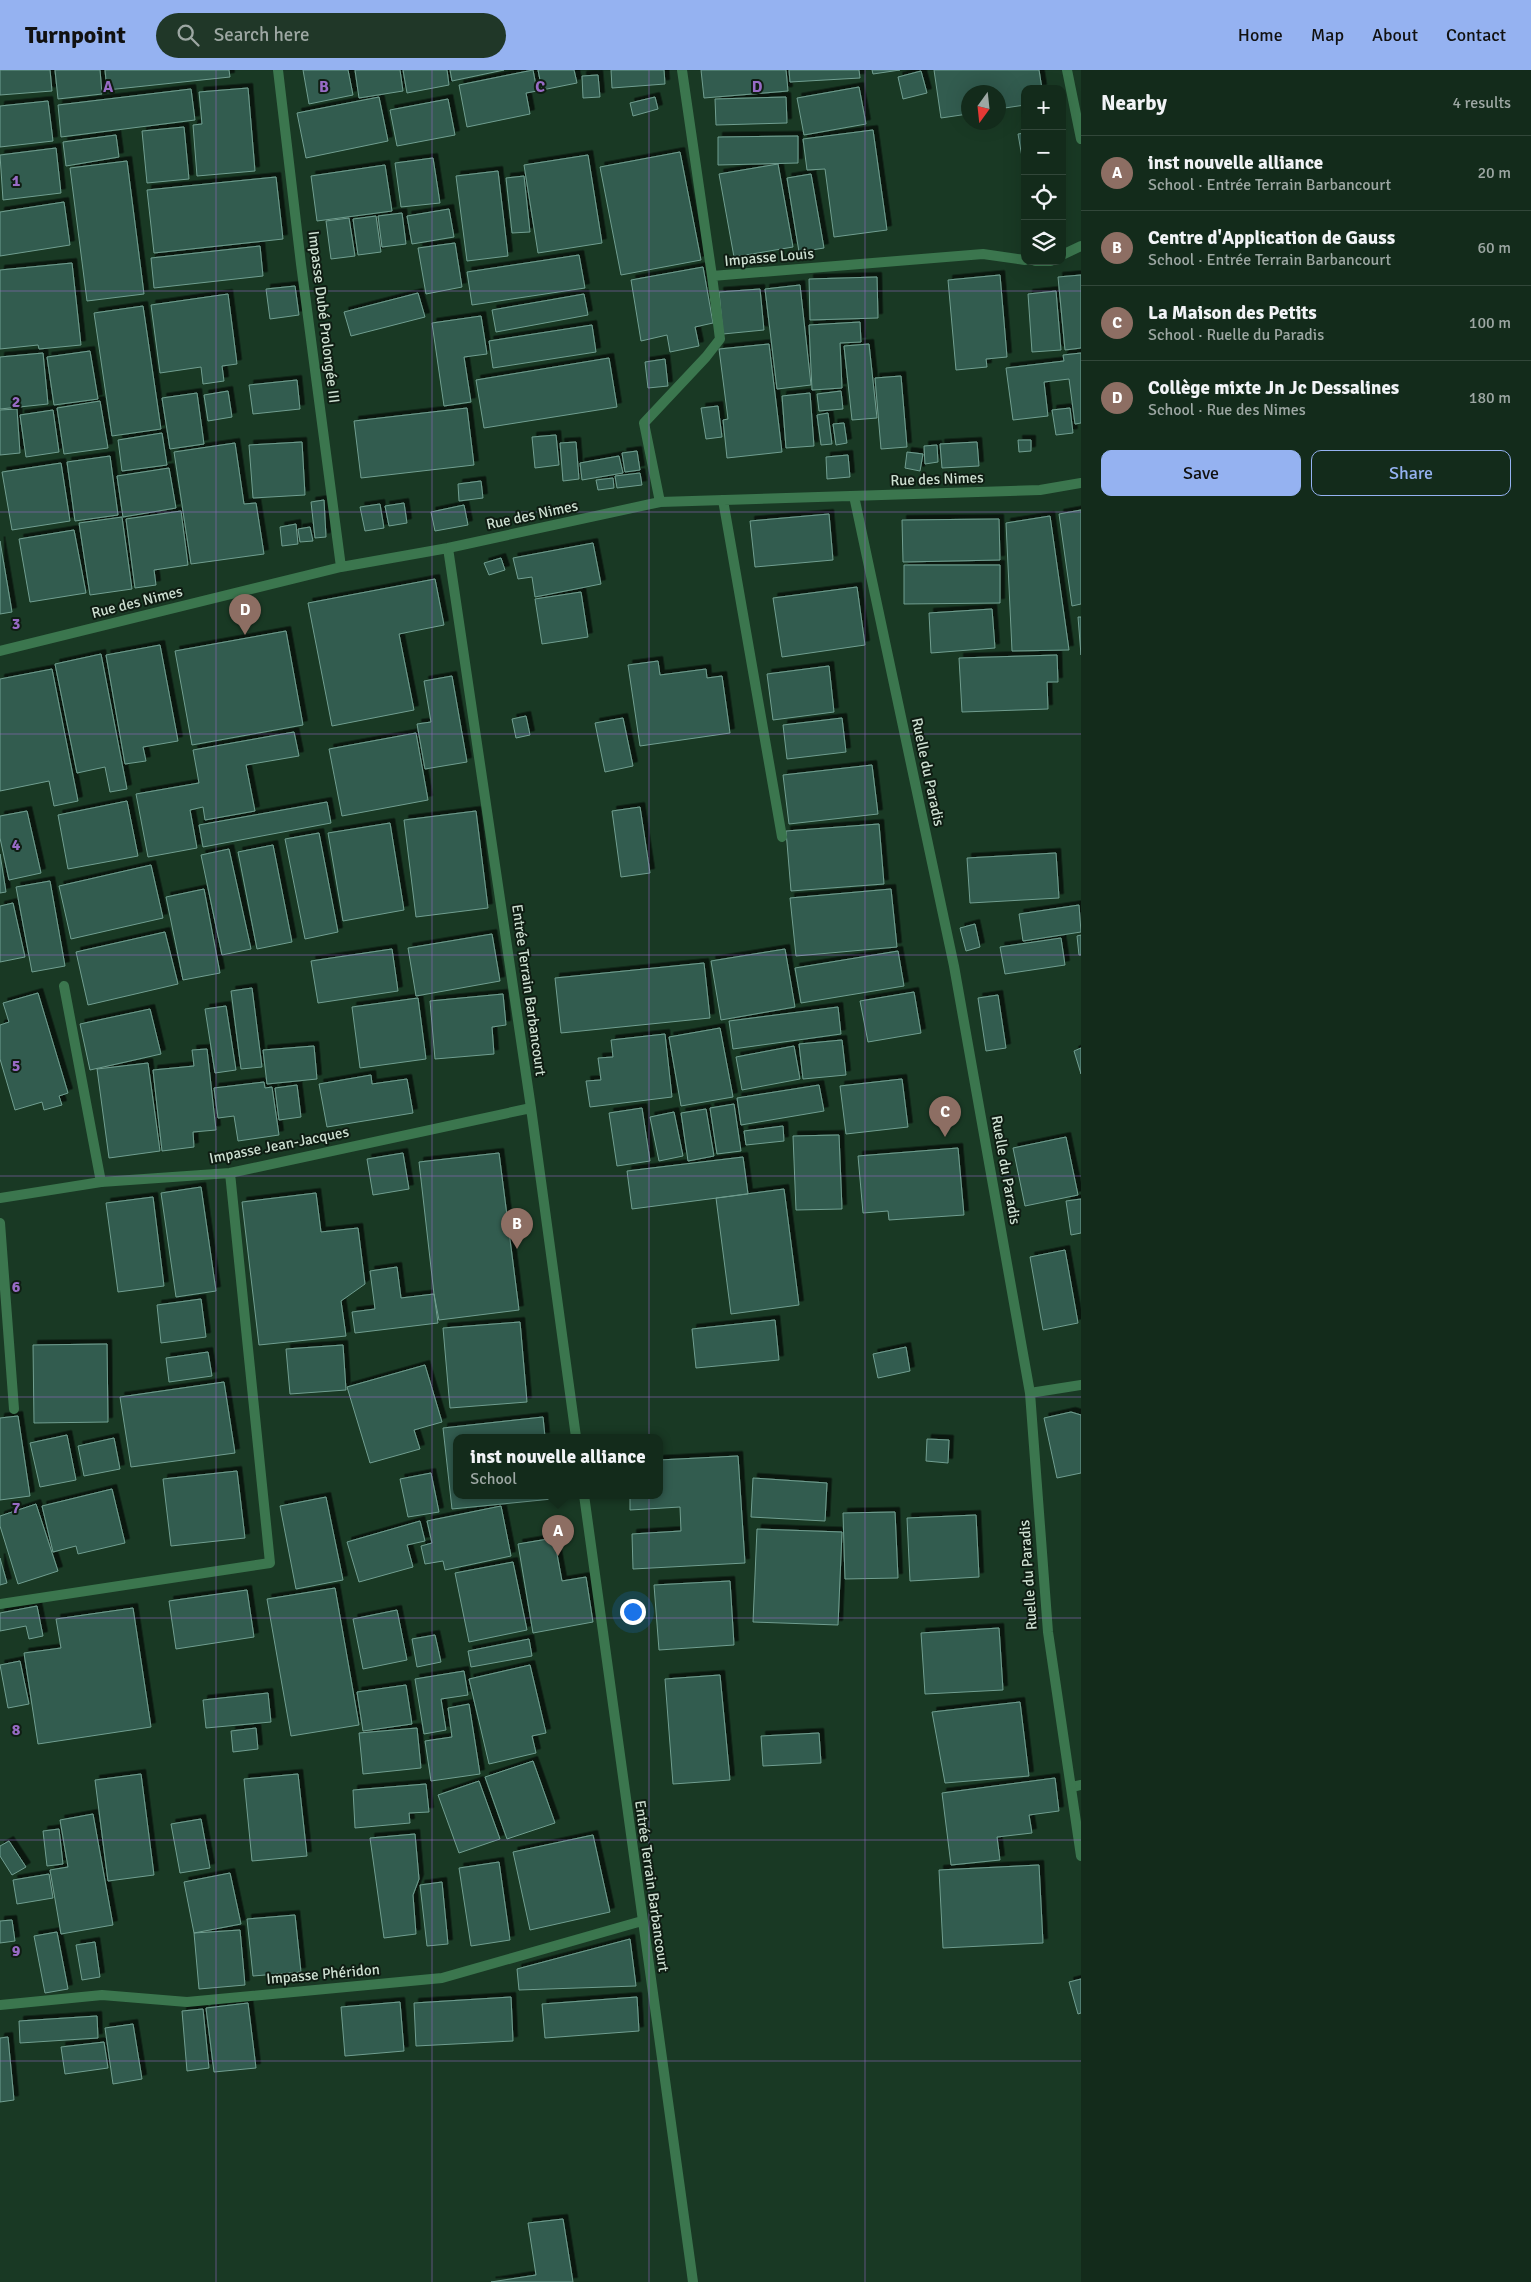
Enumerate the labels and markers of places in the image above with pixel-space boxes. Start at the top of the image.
pin: D [229,594,261,635]
pin: C [929,1096,961,1137]
pin: B [501,1208,533,1249]
pin: A [542,1515,574,1556]

